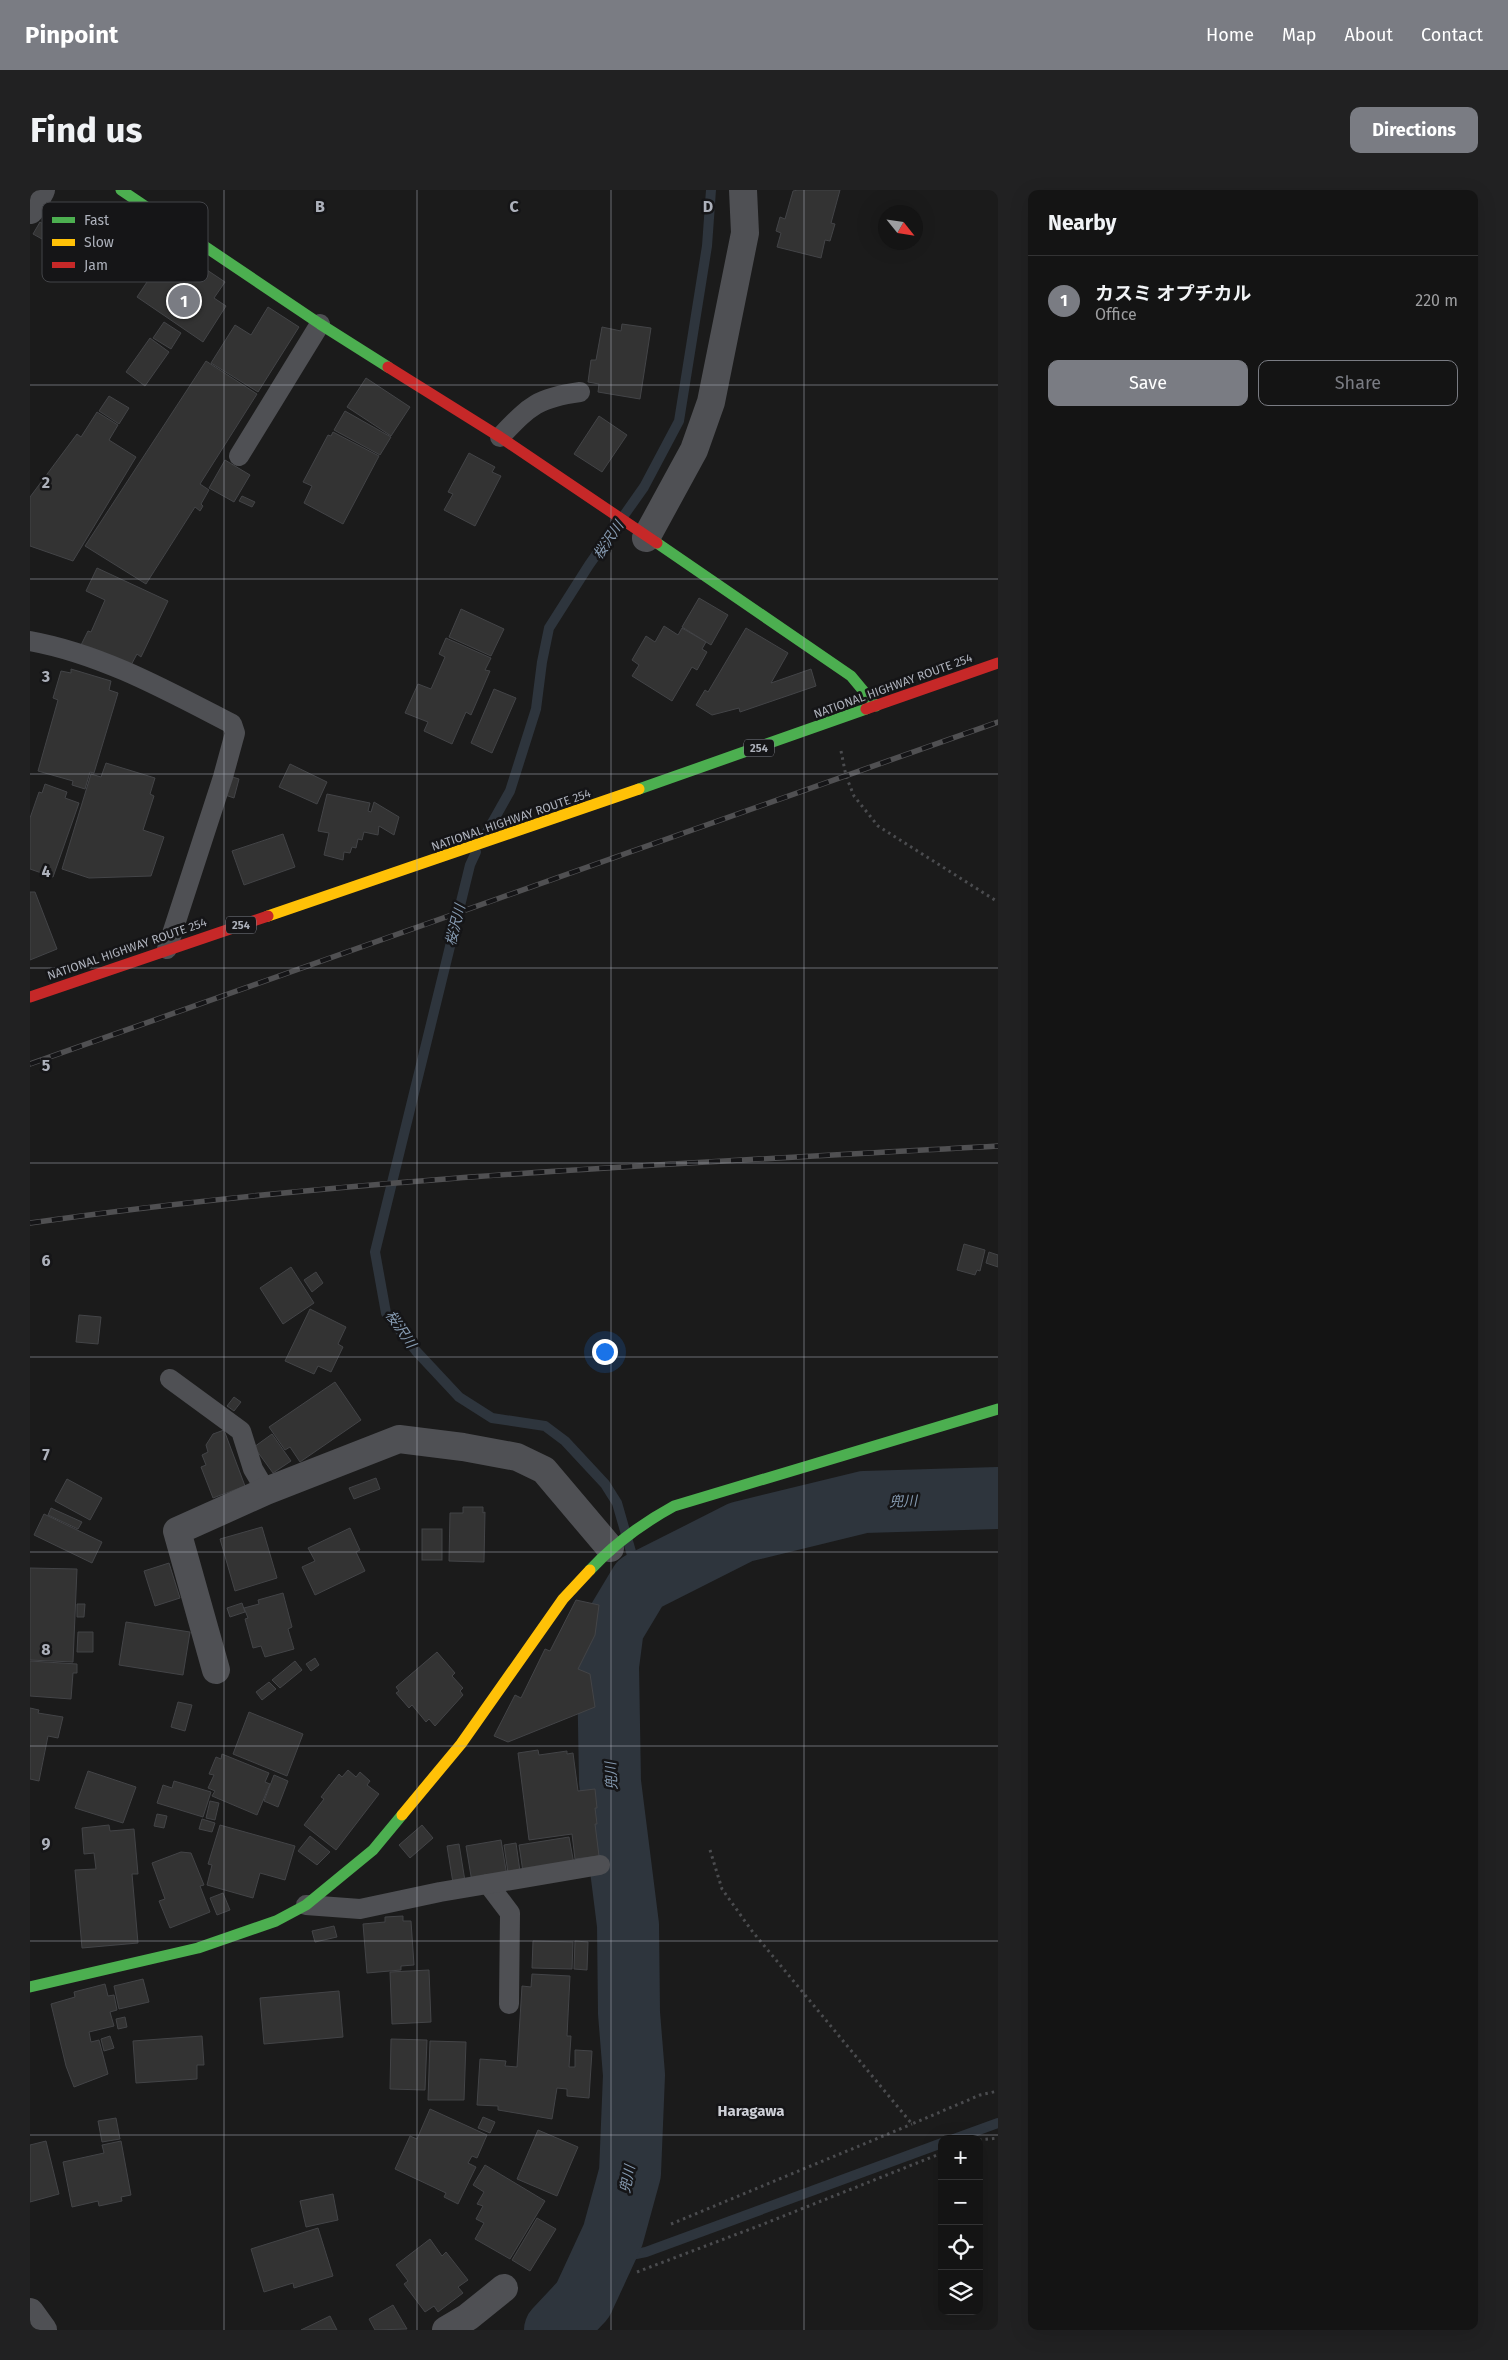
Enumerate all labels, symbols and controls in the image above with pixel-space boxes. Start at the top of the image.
text: Pinpoint [25,21,118,49]
text: Home [1206,24,1254,46]
text: Map [1282,24,1316,46]
text: About [1344,24,1393,46]
text: Contact [1421,24,1483,46]
button: Directions [1350,107,1478,153]
text: Find us [30,109,142,151]
text: B [315,197,325,216]
text: C [509,197,519,216]
text: D [703,197,713,216]
legend [42,202,208,282]
north arrow [878,205,923,250]
text: Nearby [1048,210,1116,236]
text: Fast [84,212,110,229]
text: Slow [84,234,114,251]
text: Jam [84,257,108,274]
pin: 1 [168,282,200,320]
text: カスミ オプチカル [1095,282,1252,305]
text: 1 [1060,291,1068,310]
text: 220 m [1415,291,1458,310]
text: Office [1095,305,1137,324]
button: Save [1048,360,1248,406]
button: Share [1258,360,1458,406]
text: 2 [42,473,50,492]
water label: 桜沢川 [590,516,628,562]
street label: NATIONAL HIGHWAY ROUTE 254 [812,651,975,721]
text: 3 [41,667,50,686]
road number: 254 [744,740,774,756]
street label: NATIONAL HIGHWAY ROUTE 254 [429,786,593,854]
text: 4 [41,862,51,881]
water label: 桜沢川 [442,901,469,948]
street label: NATIONAL HIGHWAY ROUTE 254 [45,915,209,983]
road number: 254 [226,916,256,934]
text: 5 [42,1056,51,1075]
text: 6 [41,1251,51,1270]
water label: 桜沢川 [382,1307,420,1353]
your location [592,1339,618,1365]
text: 7 [42,1445,50,1464]
water label: 兜川 [889,1492,919,1510]
text: 8 [41,1640,51,1659]
water label: 兜川 [602,1760,621,1790]
text: 9 [42,1834,51,1853]
district label: Haragawa [717,2102,785,2120]
map controls [938,2135,983,2315]
button: + [938,2135,983,2180]
water label: 兜川 [616,2162,639,2194]
button: − [938,2180,983,2225]
button: locate [938,2225,983,2270]
button: layers [938,2270,983,2315]

